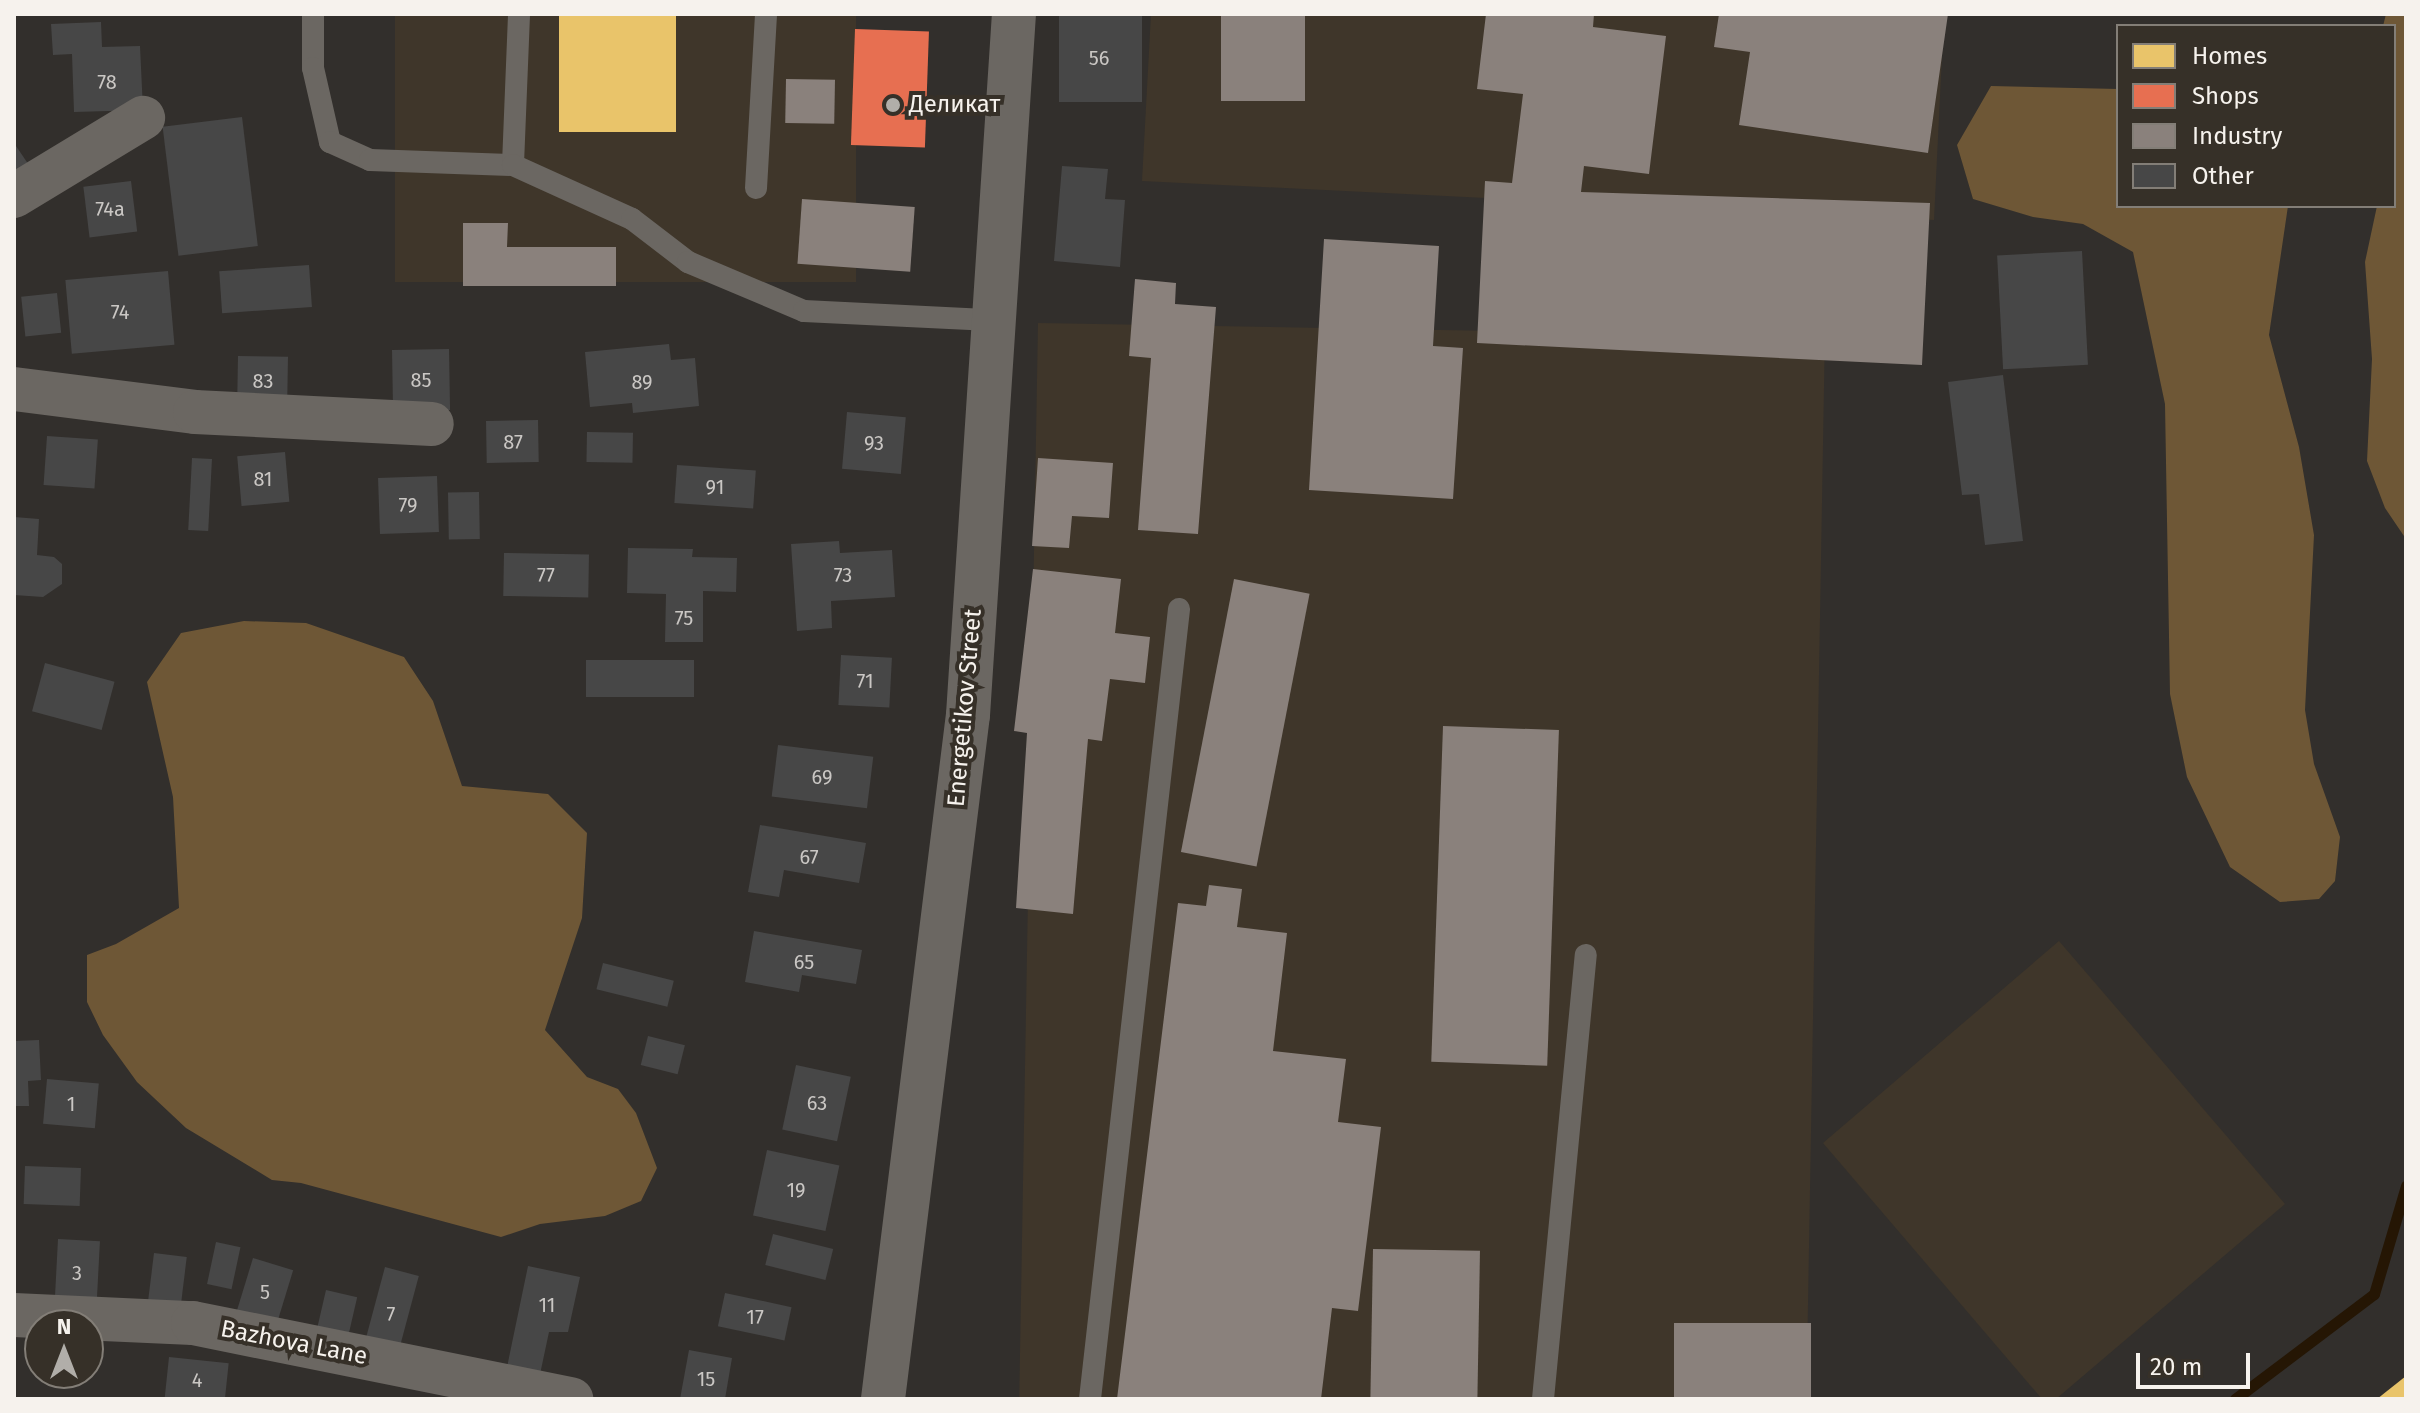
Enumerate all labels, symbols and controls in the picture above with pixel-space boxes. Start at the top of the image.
legend [2116,24,2396,208]
text: Homes [2192,42,2267,70]
house number: 56 [1089,46,1109,70]
house number: 78 [97,70,117,94]
text: Shops [2192,82,2259,110]
place label: Деликат [909,91,1000,119]
marker: Деликат [884,96,902,114]
text: Industry [2192,122,2282,150]
text: Other [2192,162,2254,190]
house number: 74а [95,197,125,221]
house number: 74 [111,300,129,324]
house number: 85 [410,368,432,392]
house number: 83 [253,369,273,393]
house number: 89 [631,370,653,394]
house number: 87 [503,430,523,454]
house number: 93 [864,431,884,455]
house number: 81 [253,467,273,491]
house number: 91 [706,475,724,499]
house number: 79 [398,493,418,517]
house number: 77 [537,563,555,587]
house number: 73 [834,563,852,587]
house number: 75 [675,606,693,630]
street label: Energetikov Street [942,608,988,808]
house number: 71 [856,669,874,693]
house number: 69 [812,765,832,789]
house number: 67 [799,845,819,869]
house number: 65 [794,950,814,974]
house number: 63 [807,1091,827,1115]
house number: 1 [67,1092,75,1116]
house number: 19 [786,1178,806,1202]
house number: 3 [72,1261,82,1285]
house number: 5 [260,1280,270,1304]
house number: 11 [538,1293,556,1317]
house number: 7 [387,1302,395,1326]
house number: 17 [746,1305,764,1329]
north arrow [24,1309,104,1389]
text: N [57,1313,71,1340]
street label: Bazhova Lane [218,1315,370,1371]
scale bar [2140,1337,2254,1387]
text: 20 m [2150,1353,2202,1381]
house number: 15 [697,1367,715,1391]
house number: 4 [192,1368,202,1392]

